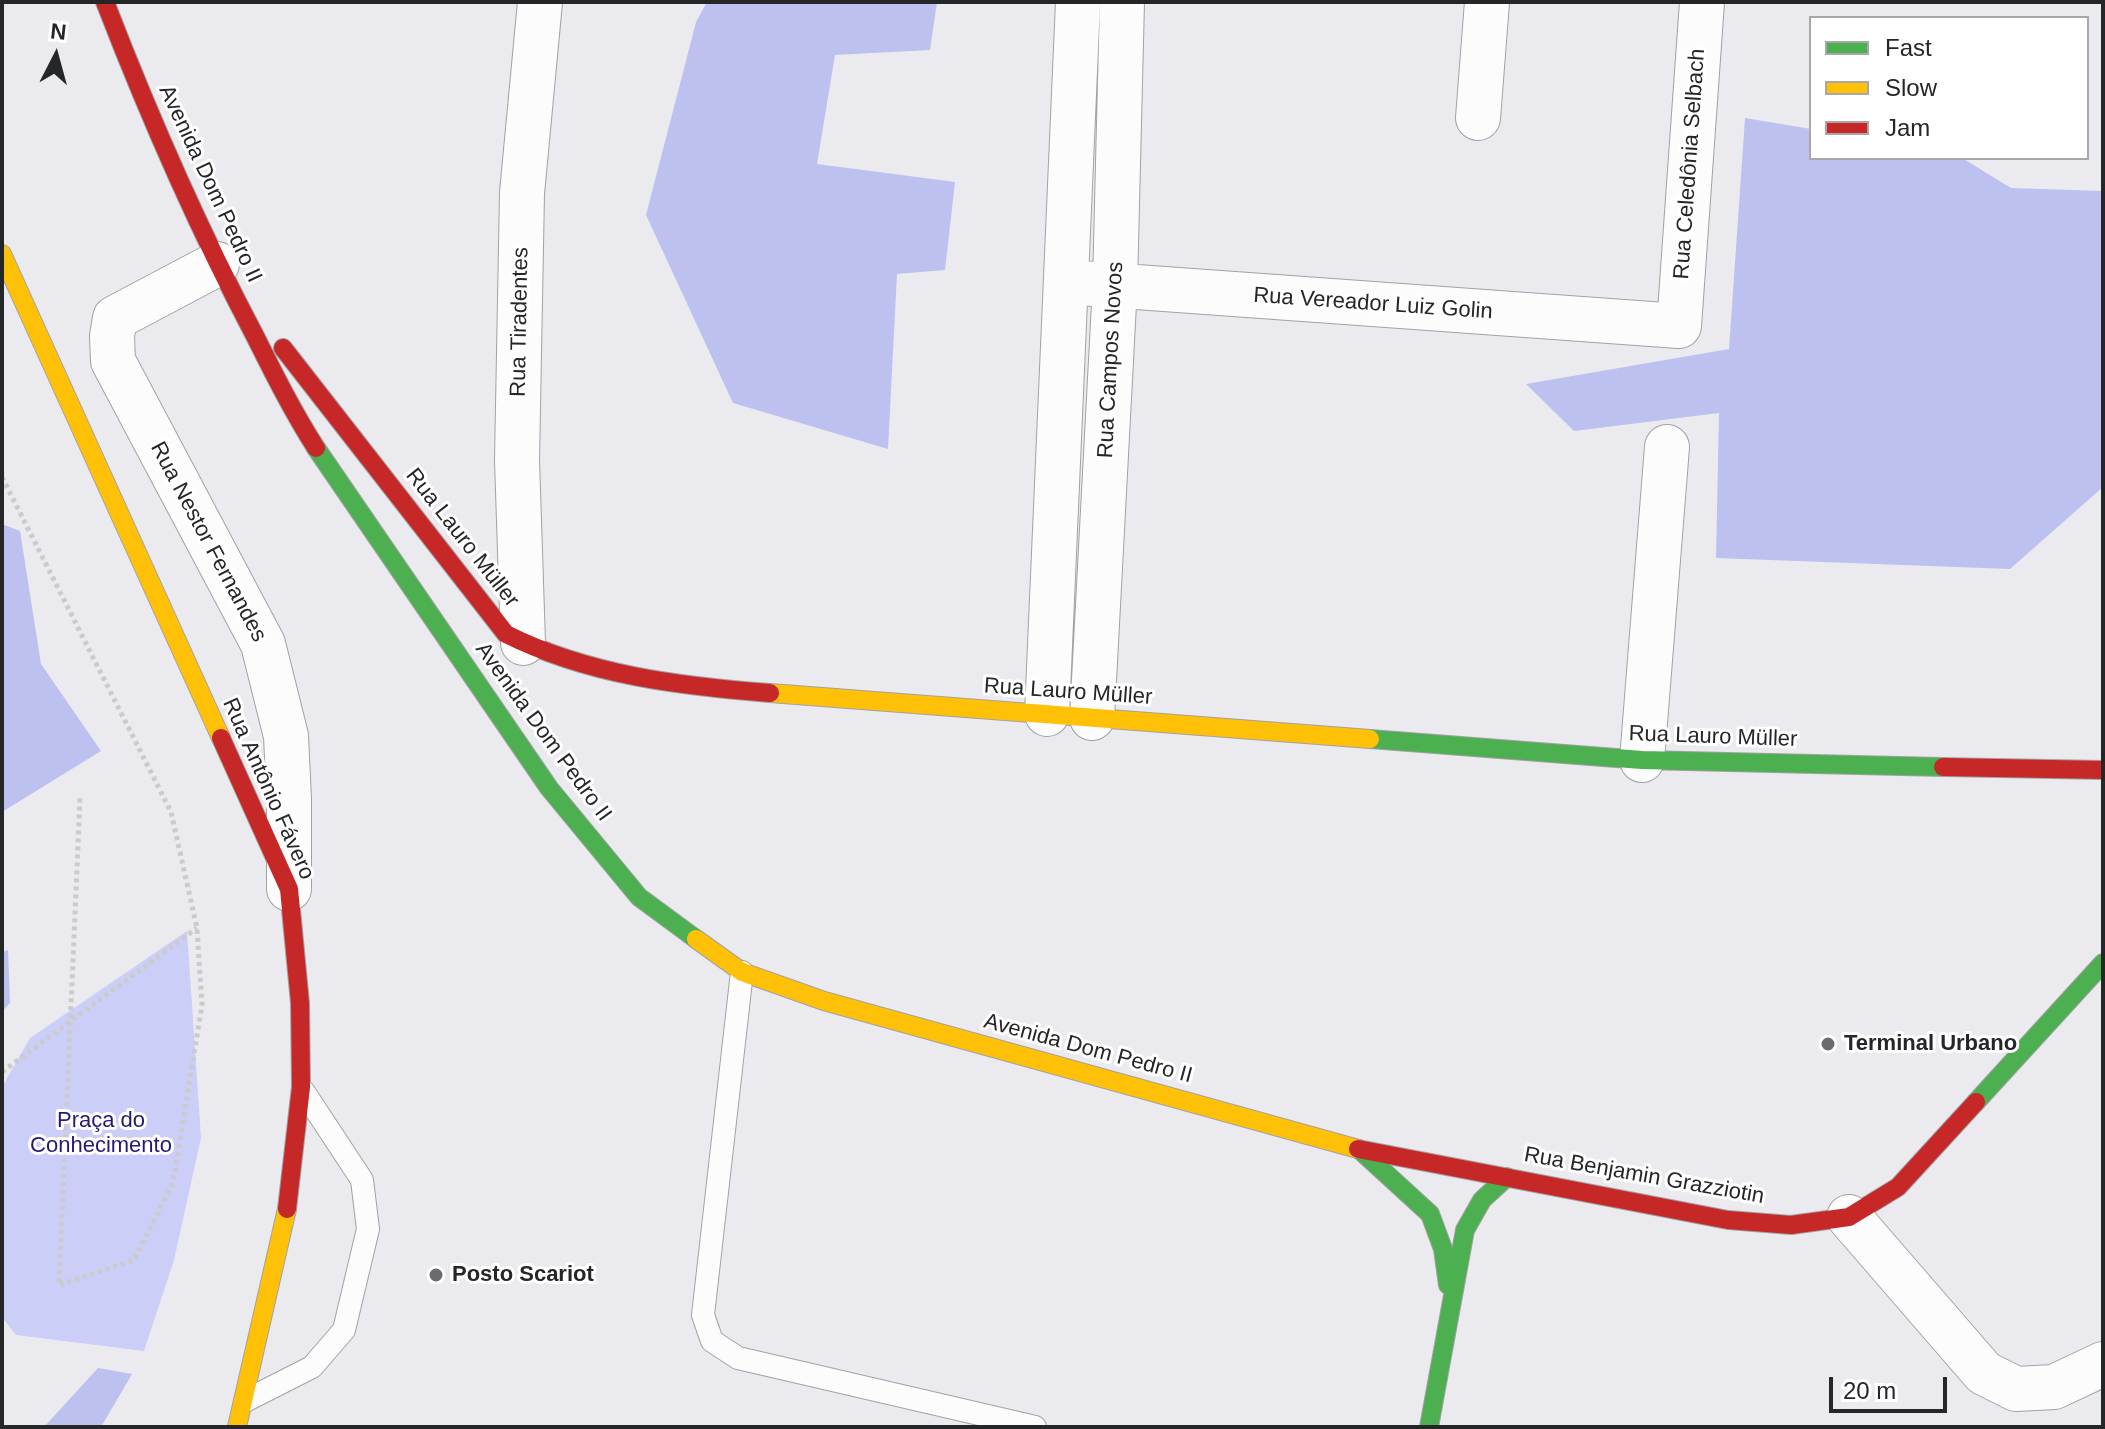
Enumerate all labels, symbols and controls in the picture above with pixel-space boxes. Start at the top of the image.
north arrow [16,16,96,96]
legend [1809,16,2089,160]
text: N [49,18,68,45]
text: Fast [1885,34,1932,61]
street label: Rua Celedônia Selbach [1669,48,1711,280]
text: Slow [1885,74,1937,101]
street label: Avenida Dom Pedro II [153,81,267,287]
text: Jam [1885,114,1930,141]
street label: Rua Tiradentes [505,247,535,397]
street label: Rua Campos Novos [1093,261,1129,459]
street label: Rua Vereador Luiz Golin [1253,282,1493,326]
street label: Rua Nestor Fernandes [144,438,272,646]
street label: Rua Lauro Müller [400,463,524,613]
street label: Avenida Dom Pedro II [469,637,617,827]
street label: Rua Lauro Müller [983,673,1153,711]
street label: Rua Antônio Fávero [216,694,320,884]
street label: Rua Lauro Müller [1628,721,1798,753]
street label: Avenida Dom Pedro II [981,1008,1195,1090]
place label: Terminal Urbano [1844,1031,2017,1057]
marker: Terminal Urbano [1819,1035,1837,1053]
park label: Praça do Conhecimento [30,1108,172,1160]
street label: Rua Benjamin Grazziotin [1522,1142,1766,1210]
place label: Posto Scariot [452,1262,594,1288]
marker: Posto Scariot [427,1266,445,1284]
scale bar [1833,1361,1951,1411]
text: 20 m [1843,1377,1896,1404]

